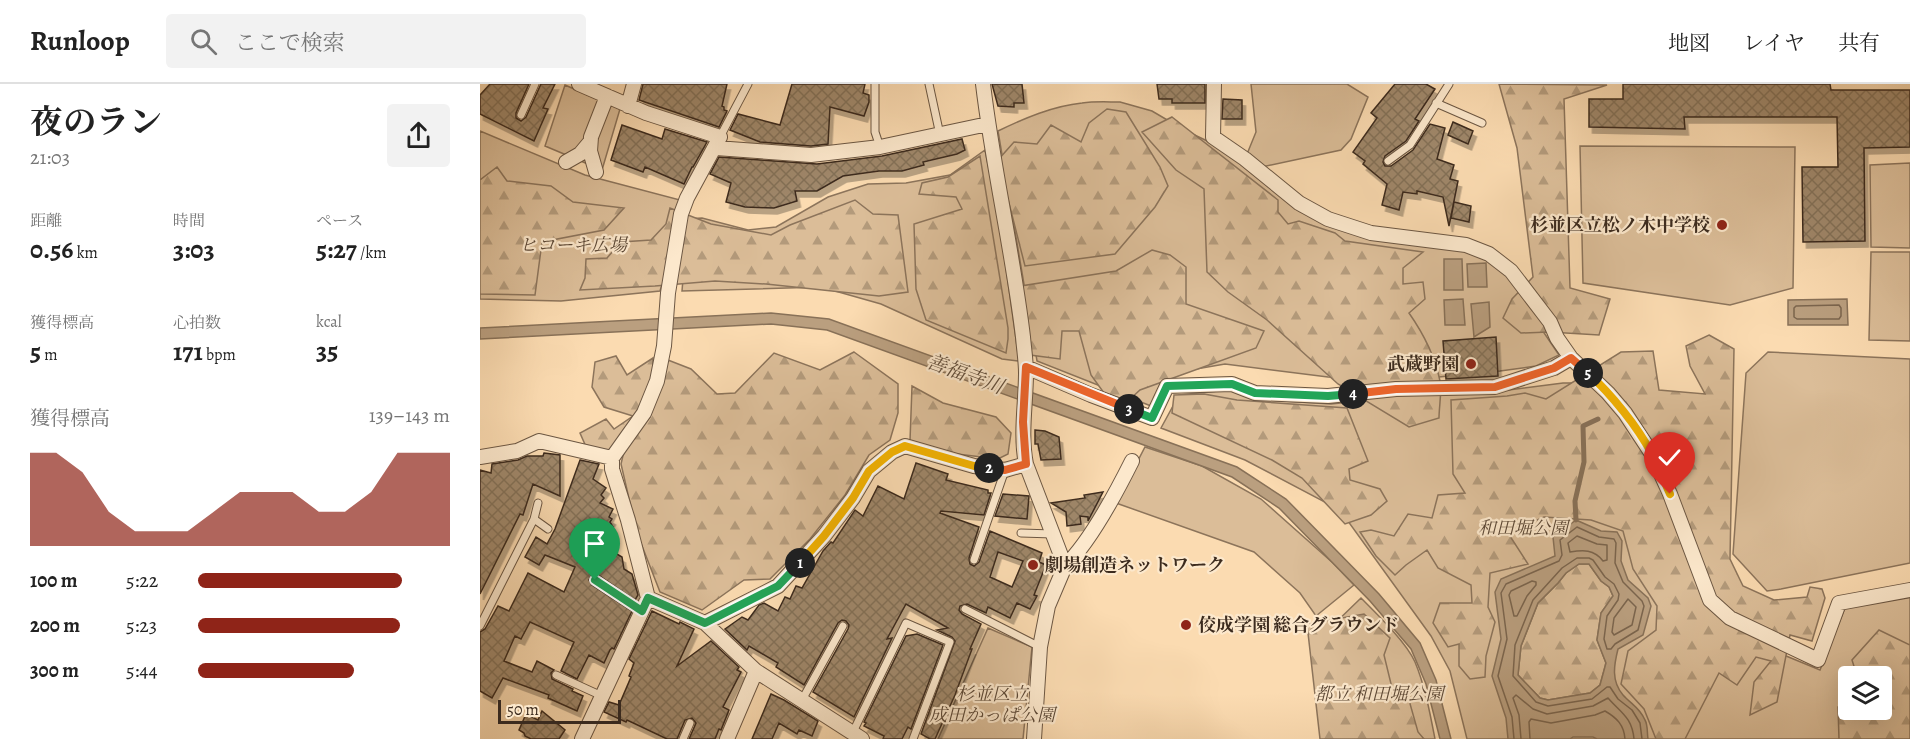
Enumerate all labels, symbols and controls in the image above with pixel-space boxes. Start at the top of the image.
search box [166,14,586,68]
text: Runloop [30,22,130,60]
icon: search [187,25,220,58]
text: ここで検索 [235,28,345,58]
text: 地図 [1668,29,1710,57]
text: レイヤ [1743,29,1805,57]
text: 共有 [1838,29,1880,57]
text: 夜のラン [30,99,162,144]
button: share [387,104,450,167]
text: 21:03 [30,144,70,171]
text: 距離 [30,210,62,232]
text: 時間 [173,210,205,232]
text: ペース [316,210,363,232]
place label: 杉並区立松ノ木中学校 [1530,213,1710,237]
marker: 杉並区立松ノ木中学校 [1715,218,1729,232]
text: 0.56 [30,232,73,267]
text: 3:03 [173,232,215,267]
text: 5:27 [316,232,357,267]
park label: ヒコーキ広場 [519,233,629,257]
text: km [73,242,98,264]
text: /km [357,242,387,264]
text: kcal [316,311,342,333]
text: 獲得標高 [30,312,94,334]
text: 心拍数 [173,312,221,334]
text: 35 [316,333,338,368]
text: 5 [30,334,41,369]
text: 171 [173,334,203,369]
text: m [41,344,58,366]
text: bpm [203,344,236,366]
water label: 善福寺川 [923,348,1009,401]
place label: 武蔵野園 [1387,352,1459,376]
marker: 武蔵野園 [1464,357,1478,371]
pin: 5 [1573,358,1603,388]
text: 5 [1585,362,1591,384]
pin: 4 [1338,379,1368,409]
text: 4 [1349,383,1357,405]
pin: 3 [1114,394,1144,424]
text: 3 [1126,398,1132,420]
text: 139–143 m [369,402,450,429]
text: 獲得標高 [30,405,110,432]
pin [1644,432,1695,494]
icon: check [1653,441,1686,474]
pin: 2 [974,453,1004,483]
text: 2 [985,457,993,479]
park label: 和田堀公園 [1478,516,1571,540]
pin [569,518,620,580]
icon: arrive [578,527,611,560]
pin: 1 [785,548,815,578]
text: 1 [797,552,803,574]
place label: 劇場創造ネットワーク [1045,553,1225,577]
marker: 劇場創造ネットワーク [1026,558,1040,572]
text: 100 m [30,567,78,594]
text: 5:22 [126,567,158,594]
text: 200 m [30,612,80,639]
text: 5:23 [126,612,157,639]
place label: 佼成学園 総合グラウンド [1198,613,1399,637]
marker: 佼成学園 総合グラウンド [1179,618,1193,632]
text: 300 m [30,657,79,684]
text: 5:44 [126,657,157,684]
map controls [1838,666,1892,720]
button: layers [1838,666,1892,720]
park label: 杉並区立 成田かっぱ公園 [929,682,1058,727]
park label: 都立 和田堀公園 [1314,682,1447,706]
scale bar [498,697,621,724]
text: 50 m [507,699,539,721]

